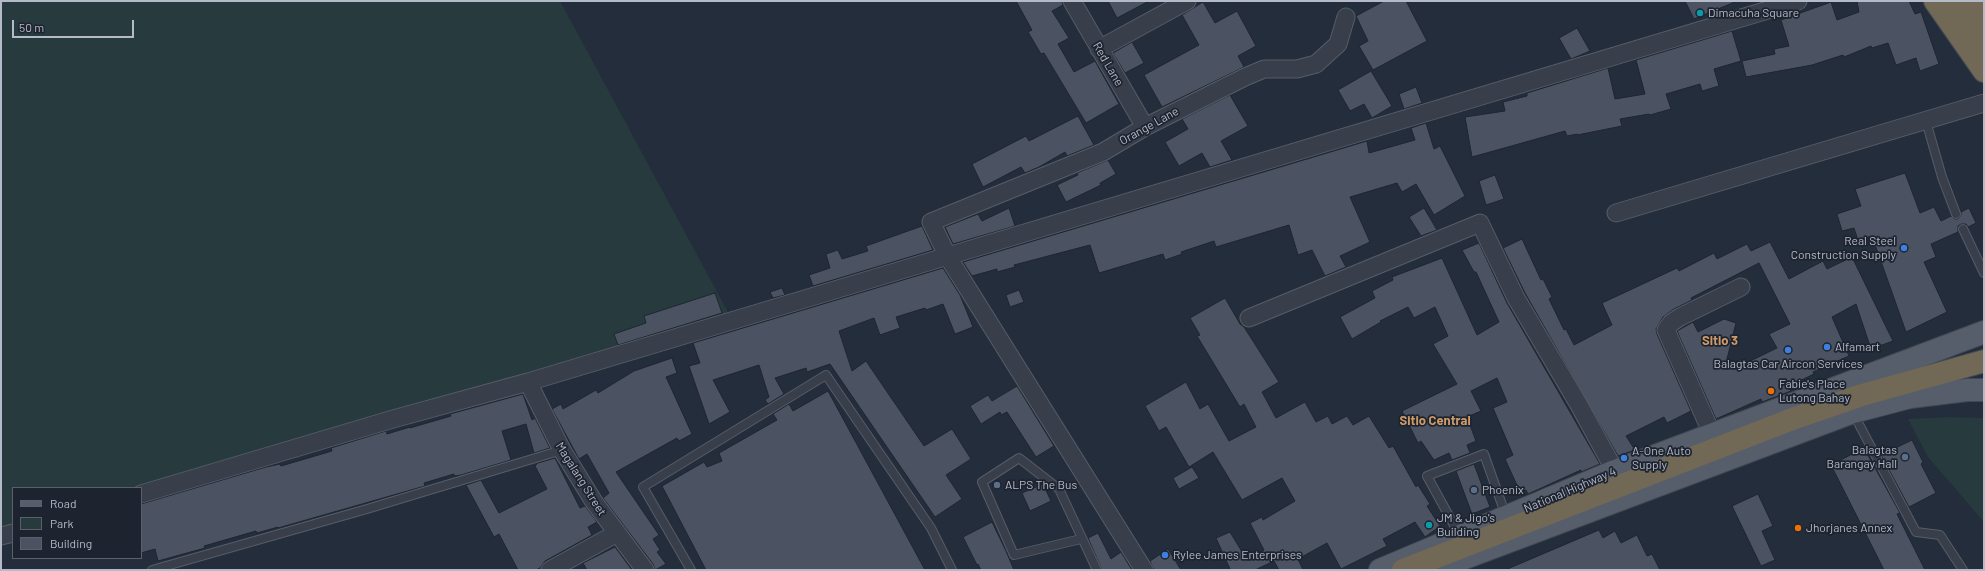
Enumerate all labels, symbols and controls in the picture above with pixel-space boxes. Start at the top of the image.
place label: Dimacuha Square [1708,6,1799,20]
marker: Dimacuha Square [1695,8,1705,18]
scale bar [14,12,136,38]
text: 50 m [19,20,44,34]
street label: Red Lane [1090,39,1126,89]
street label: Orange Lane [1117,104,1181,148]
place label: Real Steel Construction Supply [1791,234,1896,262]
marker: Real Steel Construction Supply [1899,243,1909,253]
district label: Sitio 3 [1702,333,1738,349]
place label: Alfamart [1835,340,1880,354]
marker: Alfamart [1822,342,1832,352]
marker: Balagtas Car Aircon Services [1783,345,1793,355]
place label: Balagtas Car Aircon Services [1713,357,1863,371]
place label: Fabie's Place Lutong Bahay [1779,377,1850,405]
marker: Fabie's Place Lutong Bahay [1766,386,1776,396]
district label: Sitio Central [1399,413,1471,429]
street label: Magalang Street [553,439,609,519]
place label: Balagtas Barangay Hall [1827,443,1897,471]
place label: A-One Auto Supply [1632,444,1691,472]
marker: Balagtas Barangay Hall [1900,452,1910,462]
marker: A-One Auto Supply [1619,453,1629,463]
street label: National Highway 4 [1522,464,1618,516]
place label: ALPS The Bus [1005,478,1077,492]
marker: ALPS The Bus [992,480,1002,490]
place label: Phoenix [1482,483,1524,497]
marker: Phoenix [1469,485,1479,495]
legend [12,487,142,559]
text: Road [50,496,77,510]
place label: JM & Jigo's Building [1437,511,1495,539]
text: Park [50,516,74,530]
marker: JM & Jigo's Building [1424,520,1434,530]
place label: Jhorjanes Annex [1806,521,1892,535]
marker: Jhorjanes Annex [1793,523,1803,533]
text: Building [50,536,92,550]
place label: Rylee James Enterprises [1173,548,1302,562]
marker: Rylee James Enterprises [1160,550,1170,560]

